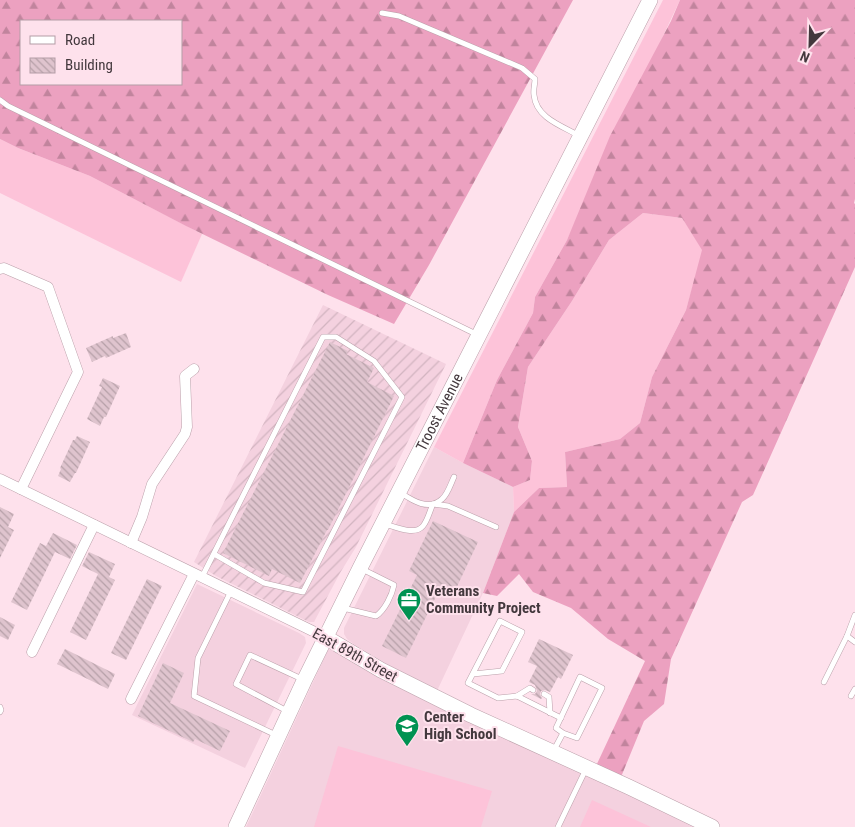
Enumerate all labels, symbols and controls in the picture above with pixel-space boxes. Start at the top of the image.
legend [20,20,182,85]
north arrow [785,20,835,70]
text: Road [65,31,95,49]
text: N [798,48,812,66]
text: Building [65,56,113,74]
street label: Troost Avenue [412,370,467,454]
place label: Veterans Community Project [426,582,541,617]
office icon: Veterans Community Project [396,587,422,621]
street label: East 89th Street [309,624,401,686]
place label: Center High School [424,708,496,743]
school or university icon: Center High School [394,713,420,747]

